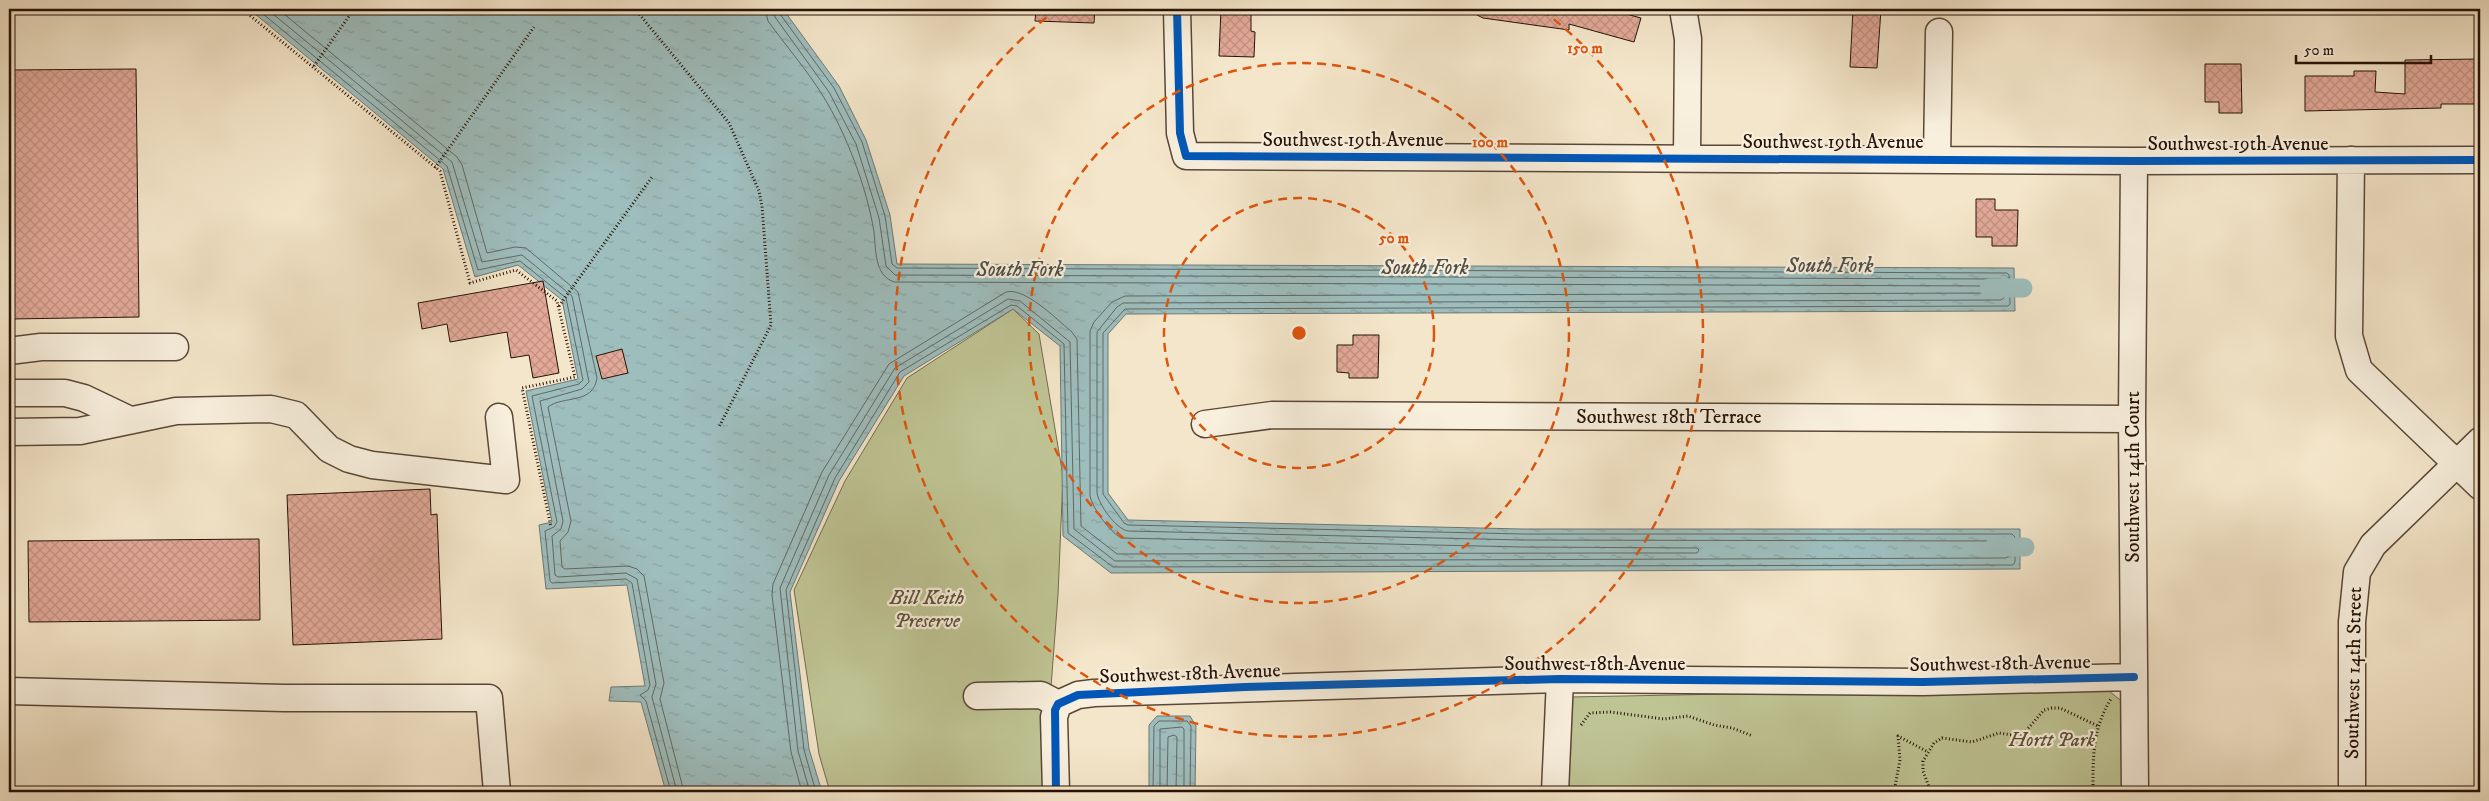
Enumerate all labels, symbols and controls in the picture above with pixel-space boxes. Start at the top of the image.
scale bar [2296,32,2432,64]
text: 150 m [1567,39,1603,58]
text: 50 m [2304,41,2334,60]
street label: Southwest 19th Avenue [1262,128,1444,153]
street label: Southwest 19th Avenue [1742,130,1924,155]
street label: Southwest 19th Avenue [2147,132,2329,157]
text: 100 m [1472,133,1509,152]
text: 50 m [1378,229,1410,248]
water label: South Fork [1785,253,1874,279]
water label: South Fork [1380,255,1469,281]
water label: South Fork [975,257,1064,283]
centre of rings [1290,324,1308,342]
street label: Southwest 14th Court [2121,391,2146,563]
street label: Southwest 18th Terrace [1576,405,1762,430]
park label: Bill Keith Preserve [889,586,964,634]
street label: Southwest 14th Street [2340,587,2368,759]
street label: Southwest 18th Avenue [1909,650,2091,678]
street label: Southwest 18th Avenue [1504,652,1686,677]
street label: Southwest 18th Avenue [1099,658,1281,690]
park label: Hortt Park [2008,728,2096,753]

